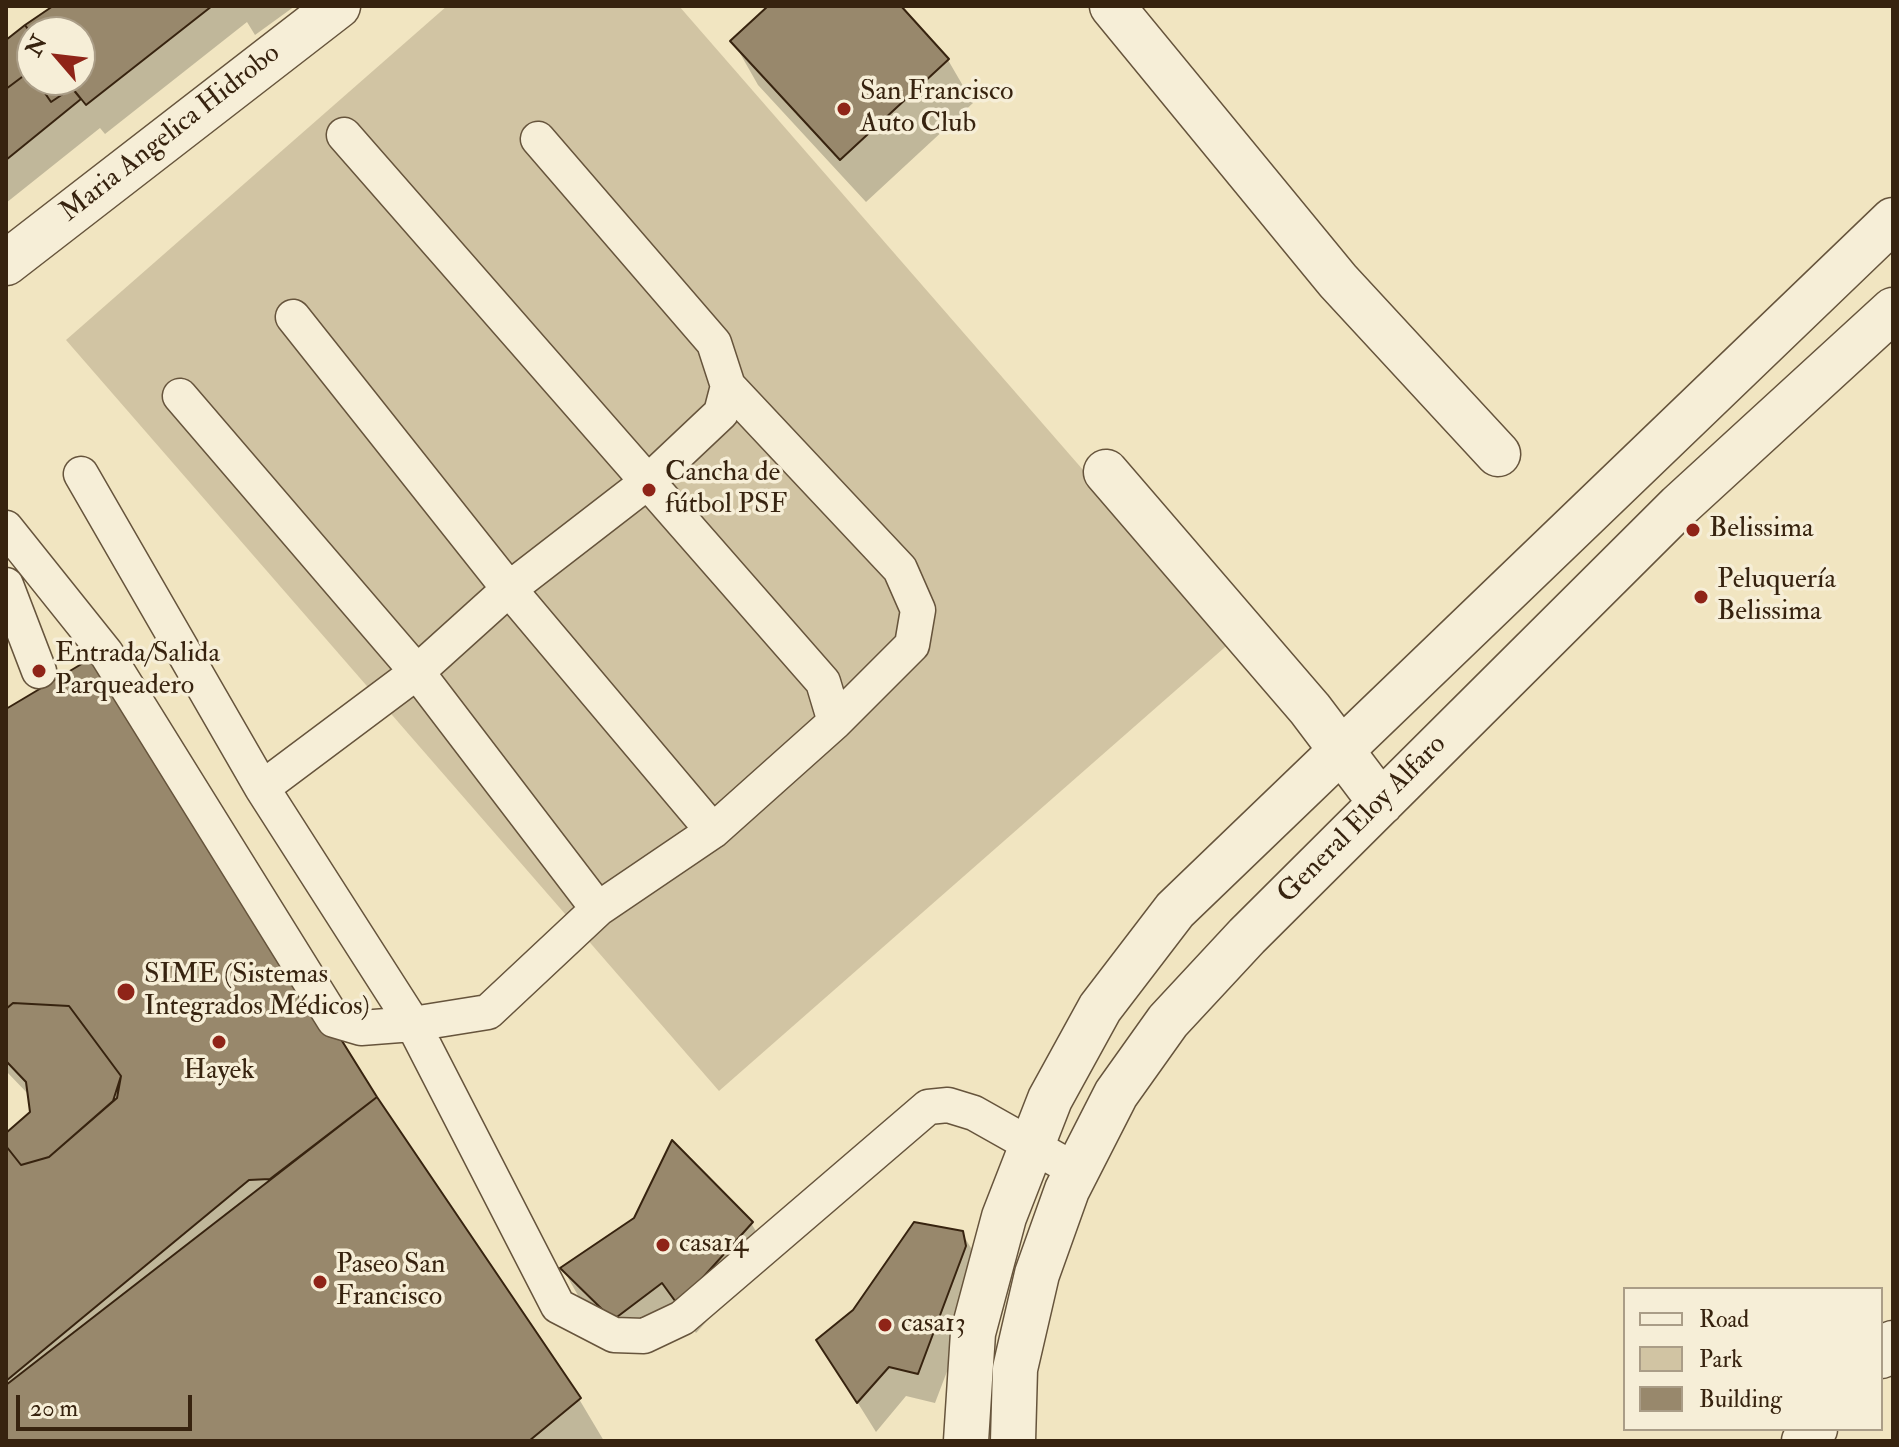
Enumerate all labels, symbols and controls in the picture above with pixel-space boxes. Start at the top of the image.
north arrow [16,16,96,96]
text: N [20,30,54,61]
street label: Maria Angelica Hidrobo [54,38,288,230]
place label: San Francisco Auto Club [860,76,1014,142]
marker: San Francisco Auto Club [835,100,853,118]
place label: Cancha de fútbol PSF [665,457,787,523]
marker: Cancha de fútbol PSF [640,481,658,499]
place label: Belissima [1709,513,1814,547]
marker: Belissima [1684,521,1702,539]
place label: Peluquería Belissima [1717,564,1836,630]
marker: Peluquería Belissima [1692,588,1710,606]
place label: Entrada/Salida Parqueadero [55,638,220,704]
marker: Entrada/Salida Parqueadero [30,662,48,680]
street label: General Eloy Alfaro [1272,729,1454,911]
place label: SIME (Sistemas Integrados Médicos) [144,959,370,1025]
marker: SIME (Sistemas Integrados Médicos) [115,981,137,1003]
marker: Hayek [210,1033,228,1051]
place label: Hayek [183,1055,255,1089]
place label: casa14 [679,1228,748,1262]
marker: casa14 [654,1236,672,1254]
place label: Paseo San Francisco [336,1249,445,1315]
marker: Paseo San Francisco [311,1273,329,1291]
legend [1623,1287,1883,1431]
text: Road [1699,1304,1749,1335]
place label: casa13 [901,1308,966,1342]
marker: casa13 [876,1316,894,1334]
text: Park [1699,1344,1743,1375]
scale bar [20,1379,196,1429]
text: Building [1699,1384,1782,1415]
text: 20 m [30,1393,78,1424]

